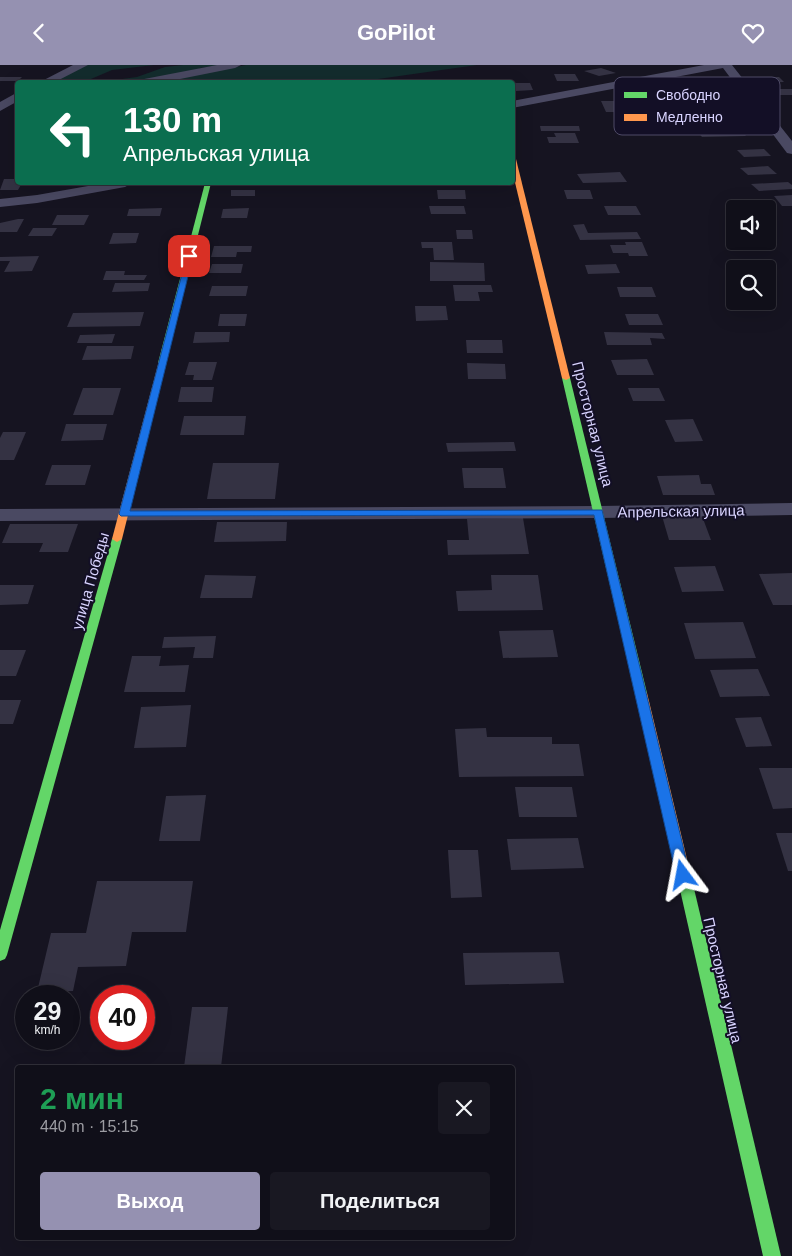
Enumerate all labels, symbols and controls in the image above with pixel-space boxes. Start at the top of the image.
icon: back [25,19,53,47]
icon: heart [739,19,767,47]
text: GoPilot [357,20,435,45]
legend [614,77,780,135]
text: Свободно [656,87,721,103]
icon: left [40,100,105,165]
text: 130 m [123,100,222,139]
text: Медленно [656,109,723,125]
text: Апрельская улица [123,141,309,166]
map controls [726,200,776,310]
button: sound [726,200,776,250]
pin [168,235,210,277]
icon: arrive [175,242,203,270]
button: search [726,260,776,310]
street label: Просторная улица [569,360,617,489]
street label: Апрельская улица [617,501,745,521]
street label: улица Победы [68,530,112,632]
position arrow [656,848,708,900]
street label: Просторная улица [700,915,746,1045]
speed limit sign: 40 [90,985,155,1050]
text: 29 [34,997,61,1025]
text: km/h [34,1023,61,1037]
text: 2 мин [40,1082,124,1115]
button: close [438,1082,490,1134]
text: 440 m · 15:15 [40,1118,139,1135]
button: Выход [40,1172,260,1230]
button: Поделиться [270,1172,490,1230]

